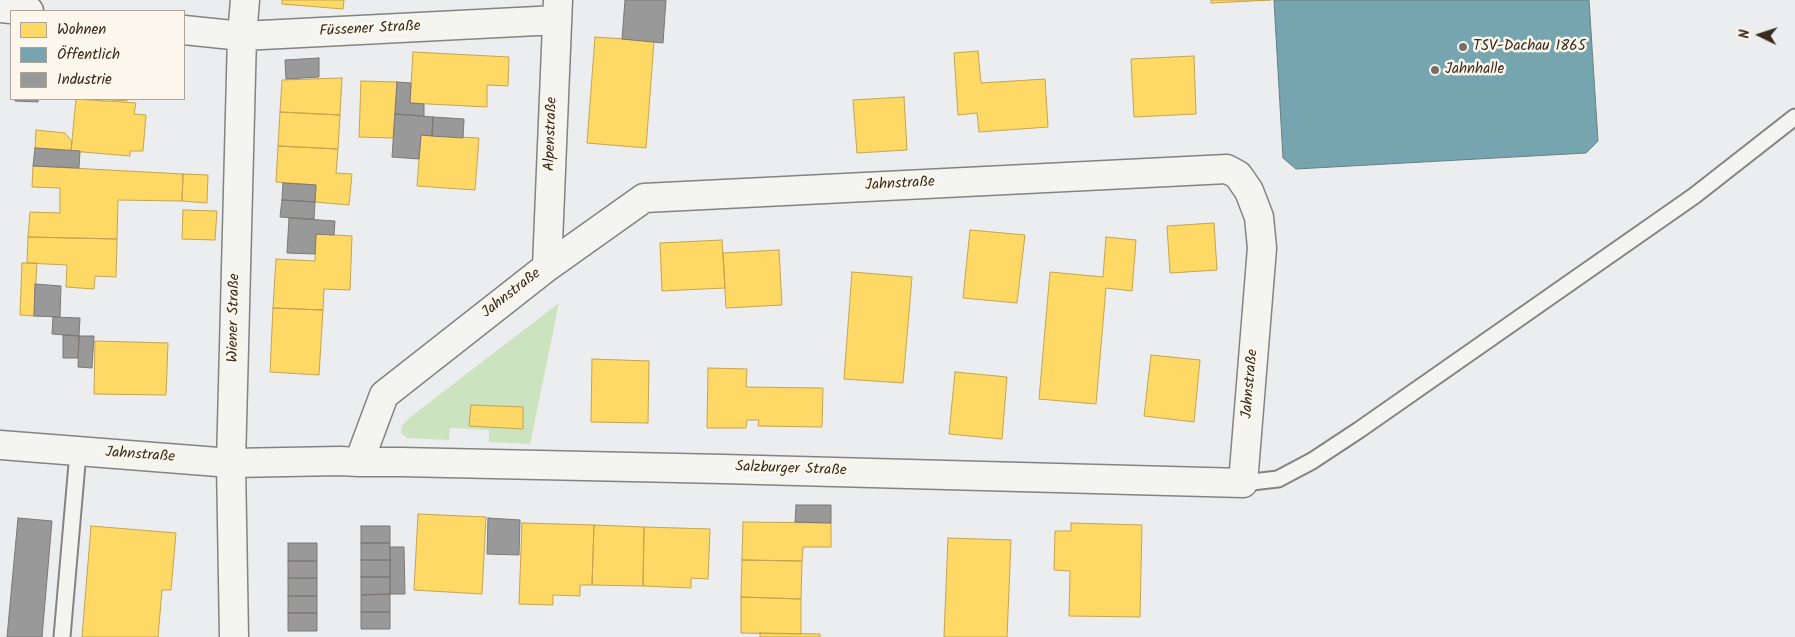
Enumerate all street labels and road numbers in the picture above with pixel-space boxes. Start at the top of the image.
street label: Füssener Straße [319,18,421,42]
street label: Alpenstraße [542,96,562,172]
street label: Jahnstraße [865,174,935,196]
street label: Jahnstraße [479,265,545,323]
street label: Wiener Straße [225,273,245,363]
street label: Jahnstraße [1239,348,1263,420]
street label: Jahnstraße [105,445,175,467]
street label: Salzburger Straße [735,459,847,481]

